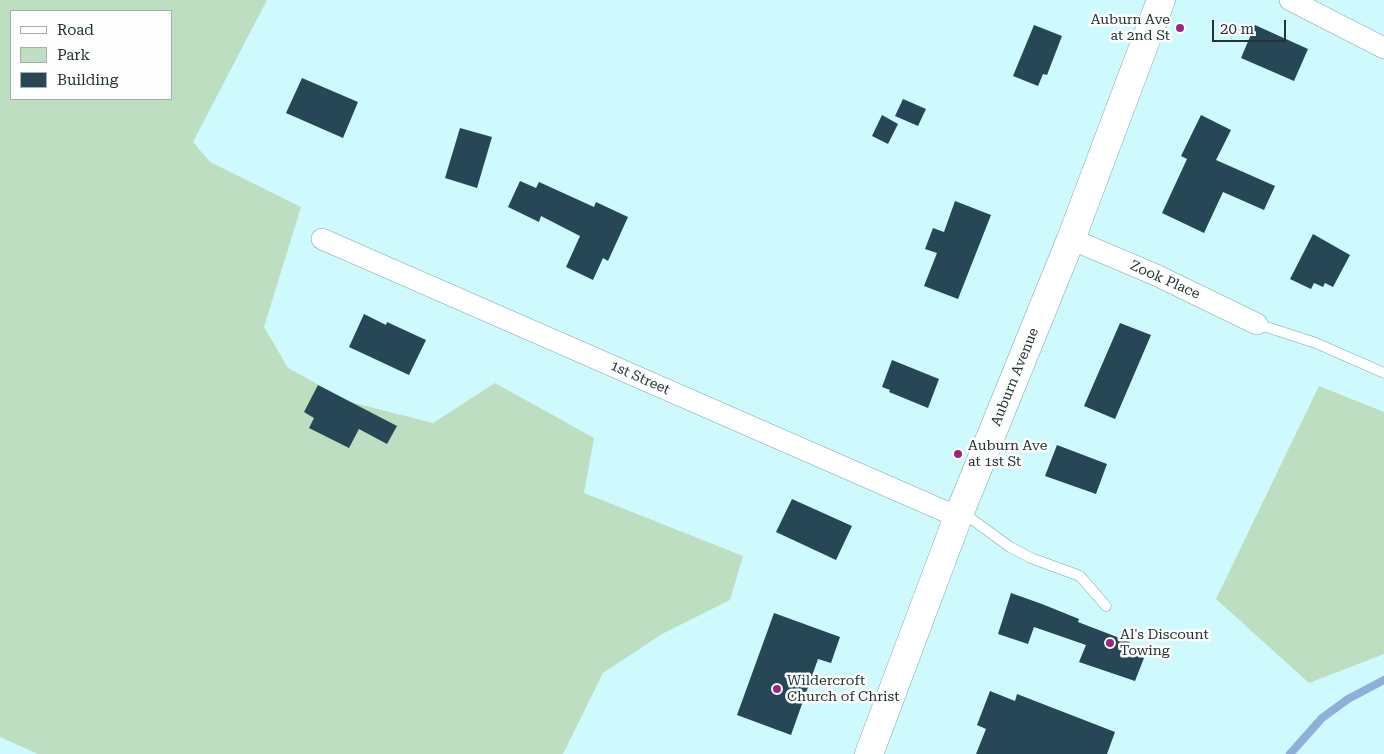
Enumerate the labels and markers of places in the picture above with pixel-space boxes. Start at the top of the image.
place label: Auburn Ave at 2nd St [1091,12,1170,44]
marker: Auburn Ave at 2nd St [1174,22,1186,34]
place label: Auburn Ave at 1st St [968,438,1047,471]
marker: Auburn Ave at 1st St [952,448,964,460]
place label: Al's Discount Towing [1120,627,1209,660]
marker: Al's Discount Towing [1104,637,1116,649]
place label: Wildercroft Church of Christ [787,673,899,706]
marker: Wildercroft Church of Christ [771,683,783,695]

